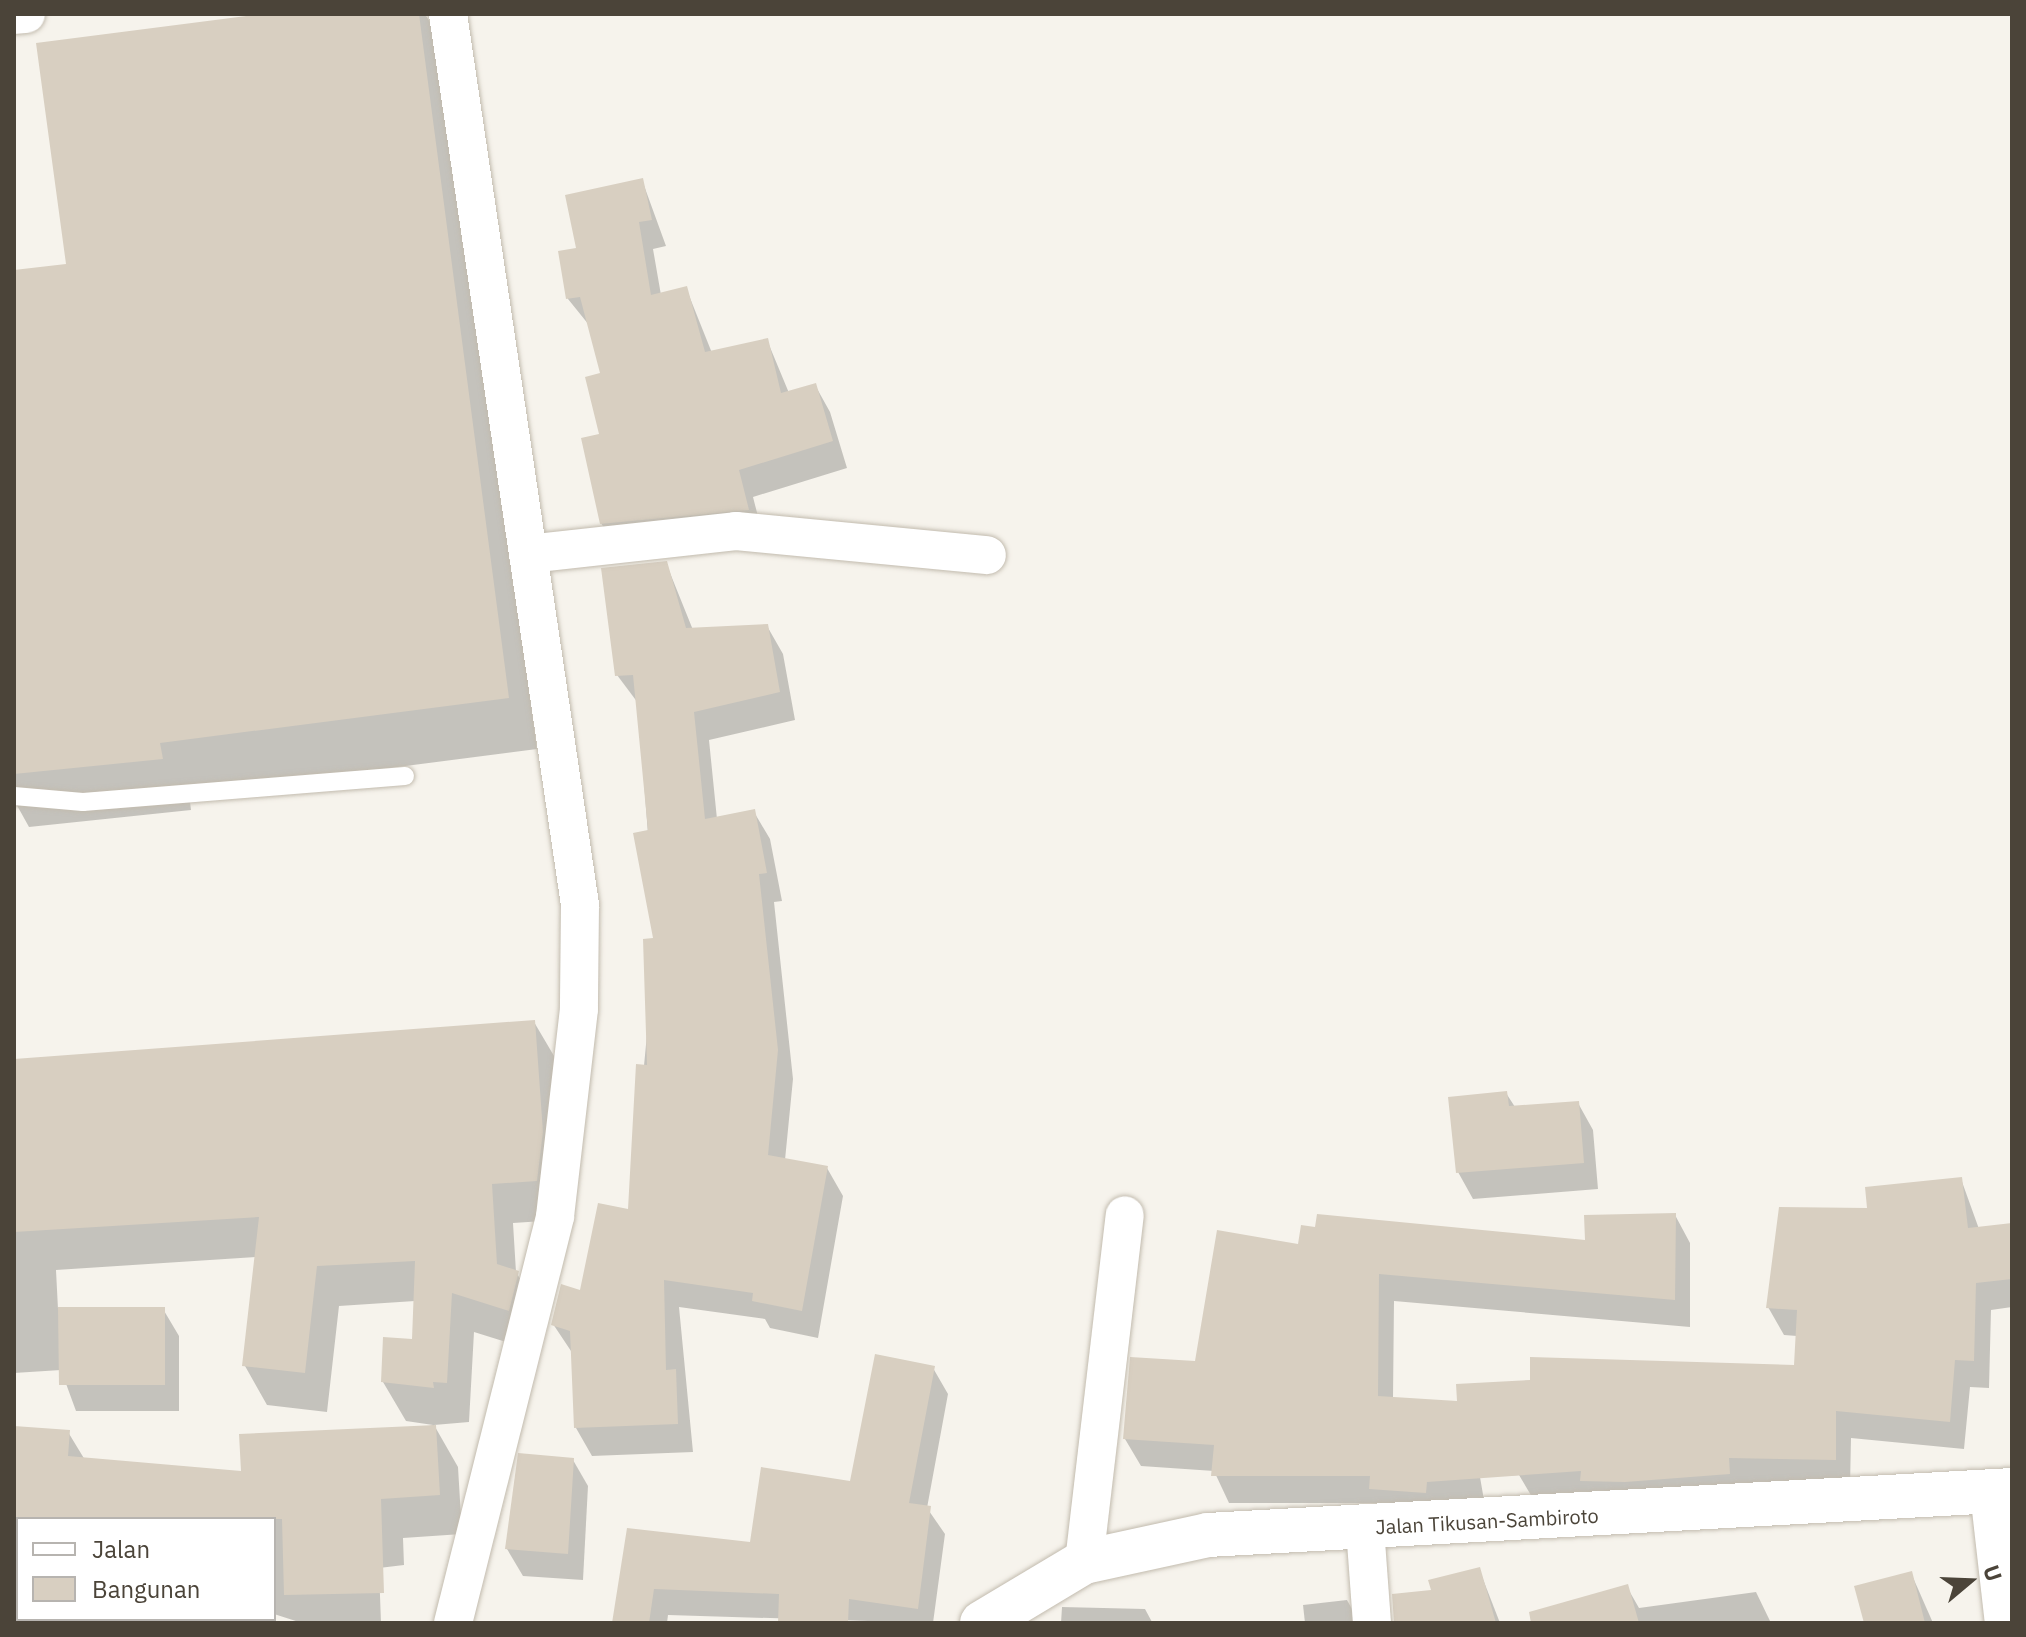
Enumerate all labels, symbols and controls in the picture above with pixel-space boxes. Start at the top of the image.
street label: Jalan Tikusan-Sambiroto [1375,1503,1599,1539]
legend [16,1517,276,1621]
text: Jalan [92,1533,150,1565]
north arrow [1930,1541,2010,1621]
text: U [1977,1561,2009,1585]
text: Bangunan [92,1573,200,1605]

